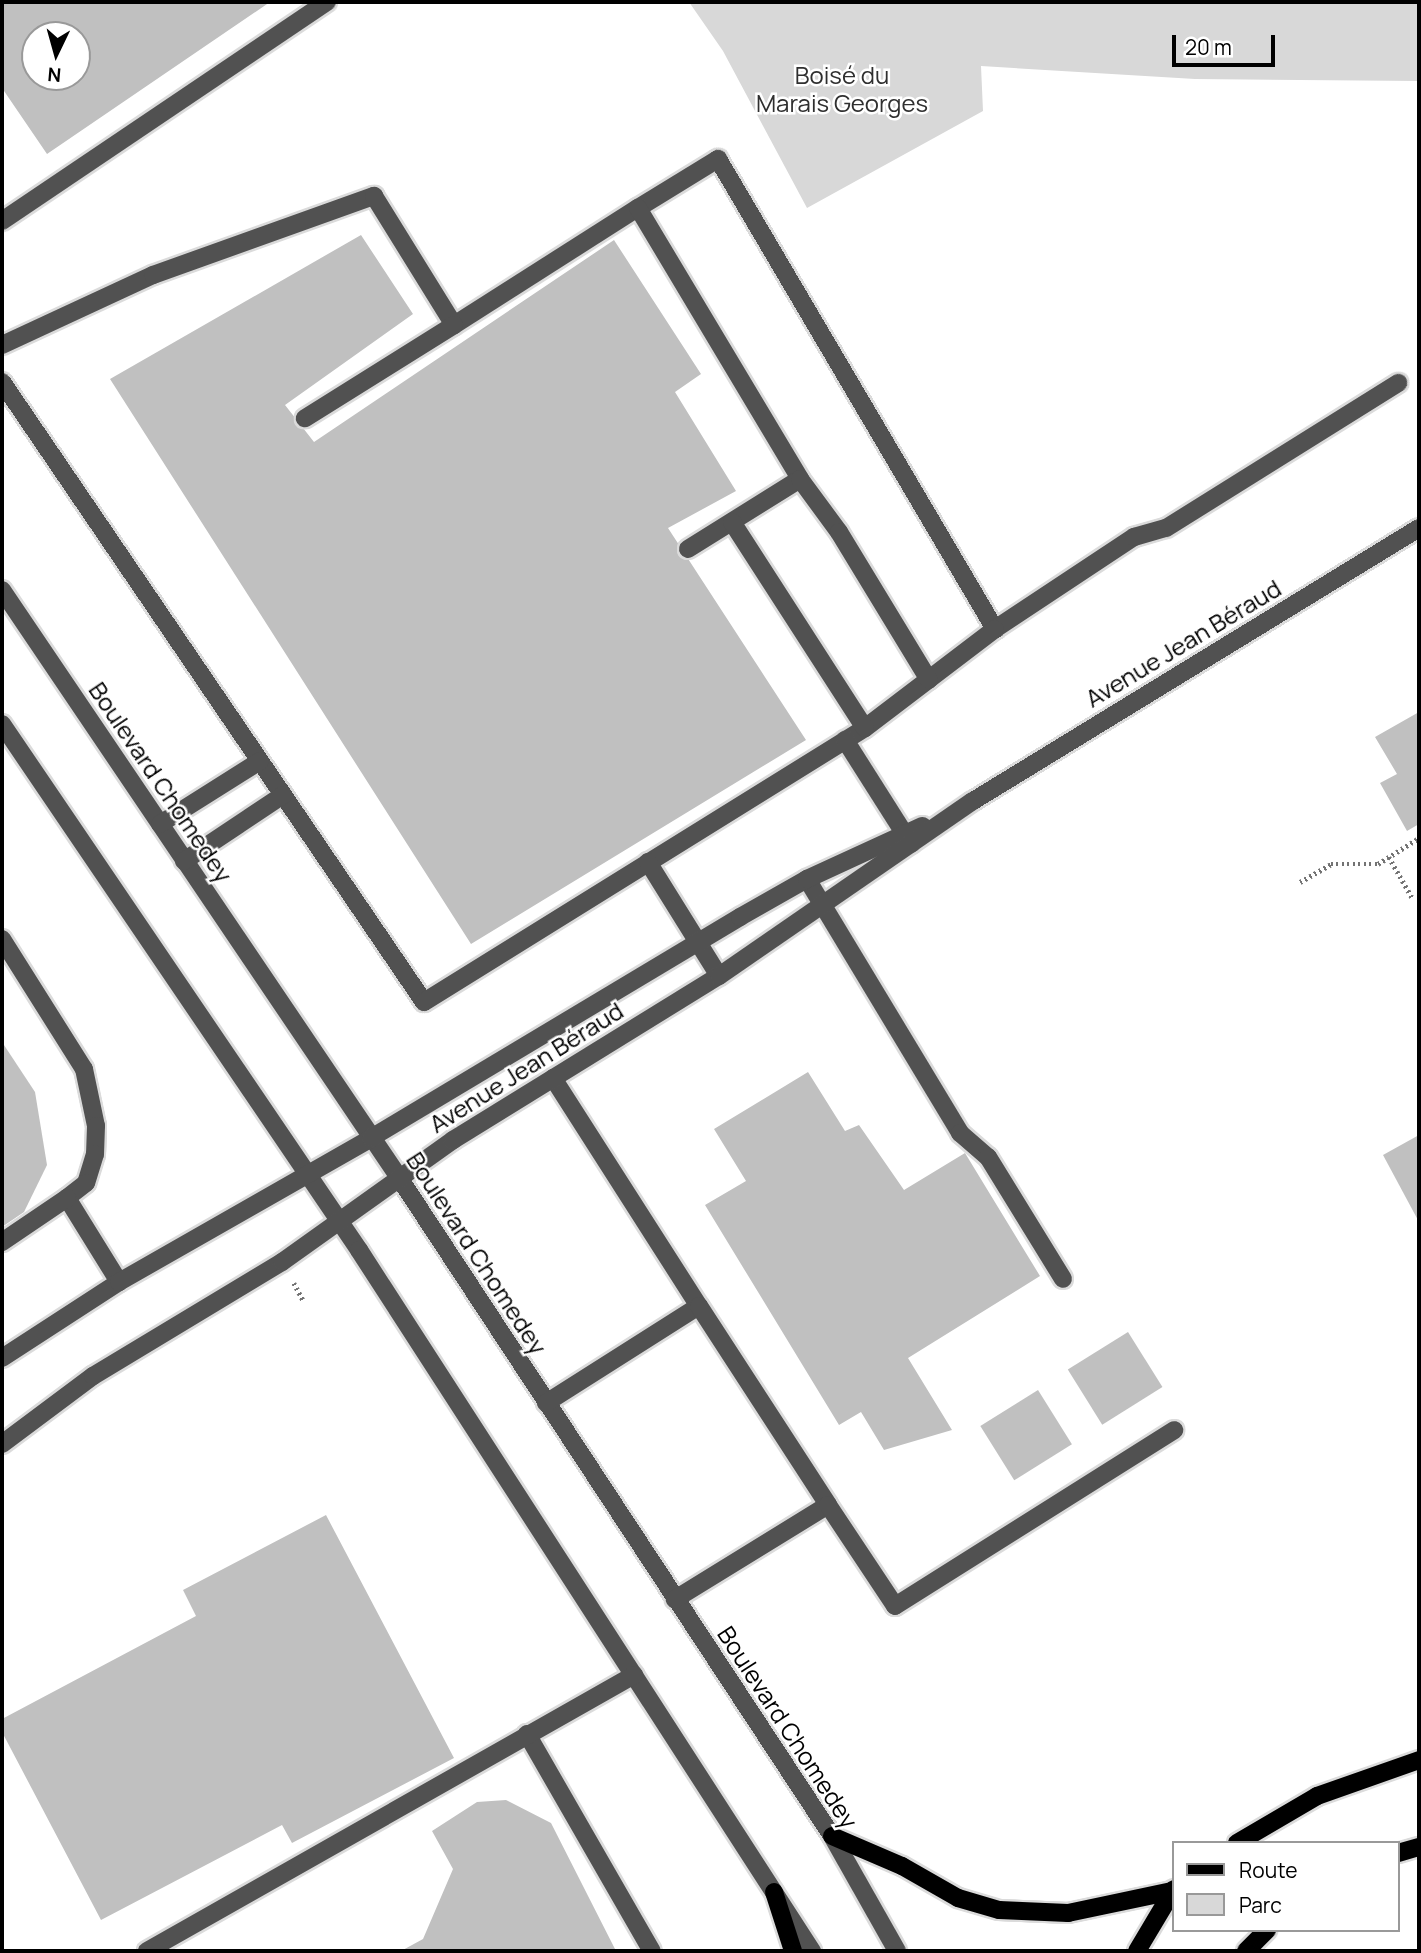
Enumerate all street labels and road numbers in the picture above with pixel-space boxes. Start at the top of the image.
street label: Avenue Jean Béraud [1080,573,1286,713]
street label: Boulevard Chomedey [83,676,239,888]
street label: Avenue Jean Béraud [424,996,628,1138]
street label: Boulevard Chomedey [401,1147,553,1359]
street label: Boulevard Chomedey [712,1621,864,1833]

